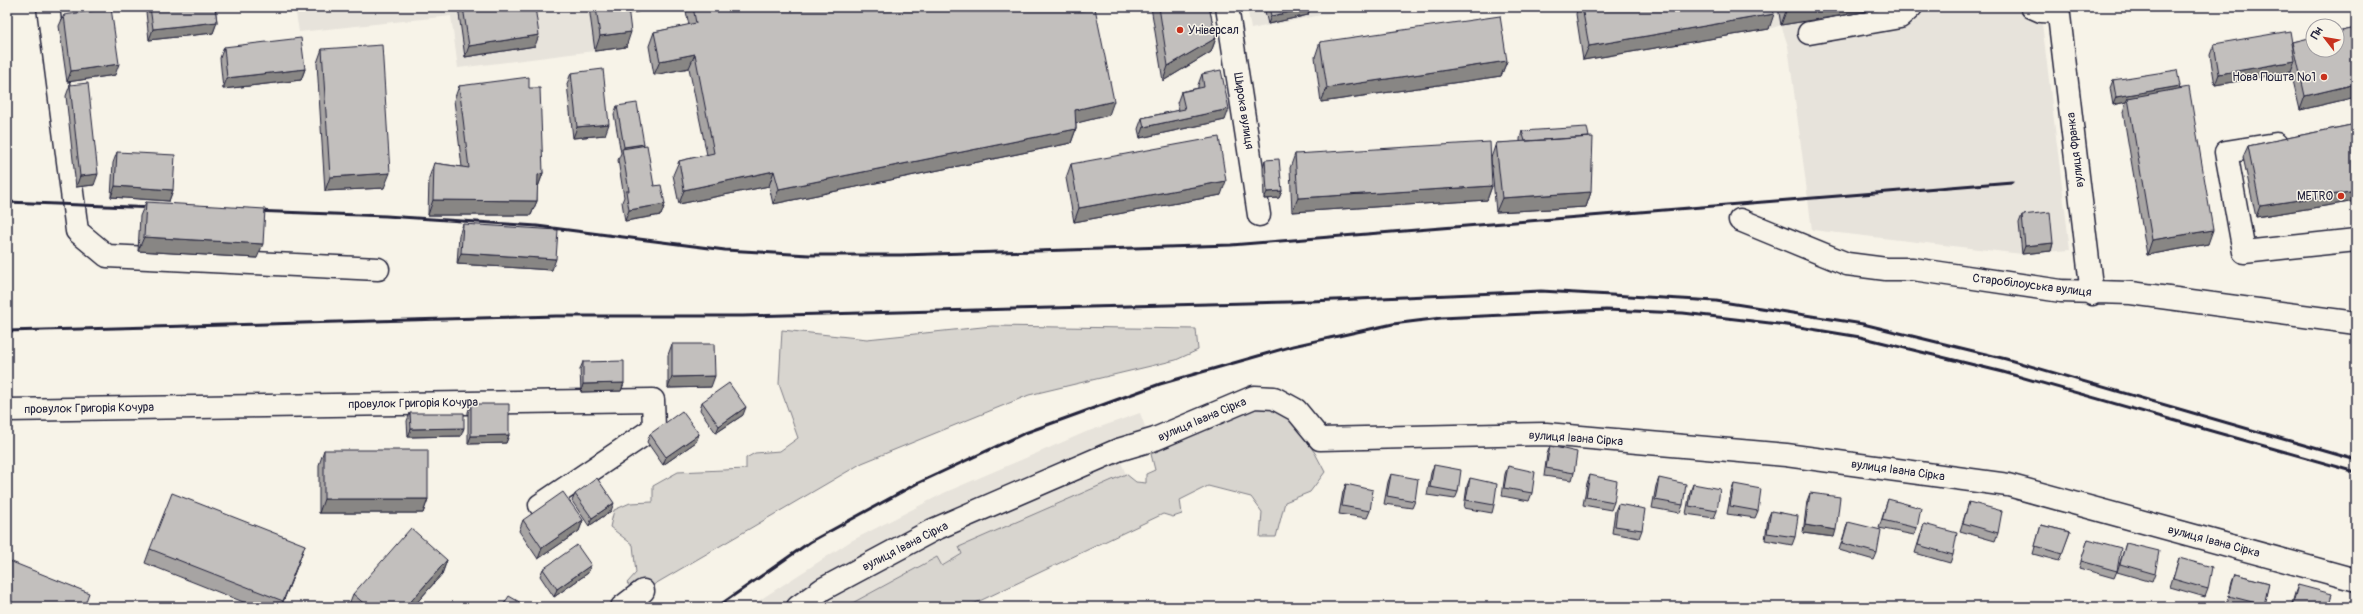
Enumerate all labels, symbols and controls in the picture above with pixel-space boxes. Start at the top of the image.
north arrow [2305,18,2345,58]
place label: Універсал [1188,23,1239,38]
text: Пн [2308,24,2326,42]
marker: Універсал [1175,25,1185,35]
place label: Нова Пошта №1 [2232,70,2316,85]
street label: Широка вулиця [1230,72,1257,151]
marker: Нова Пошта №1 [2319,72,2329,82]
street label: вулиця Франка [2063,111,2088,188]
place label: METRO [2297,189,2333,204]
marker: METRO [2336,191,2346,201]
street label: Старобілоуська вулиця [1972,271,2093,300]
street label: вулиця Івана Сірка [1156,394,1249,445]
street label: провулок Григорія Кочура [348,395,478,412]
street label: провулок Григорія Кочура [24,400,154,417]
street label: вулиця Івана Сірка [1528,428,1624,449]
street label: вулиця Івана Сірка [1850,456,1946,485]
street label: вулиця Івана Сірка [860,518,951,575]
street label: вулиця Івана Сірка [2166,522,2262,561]

